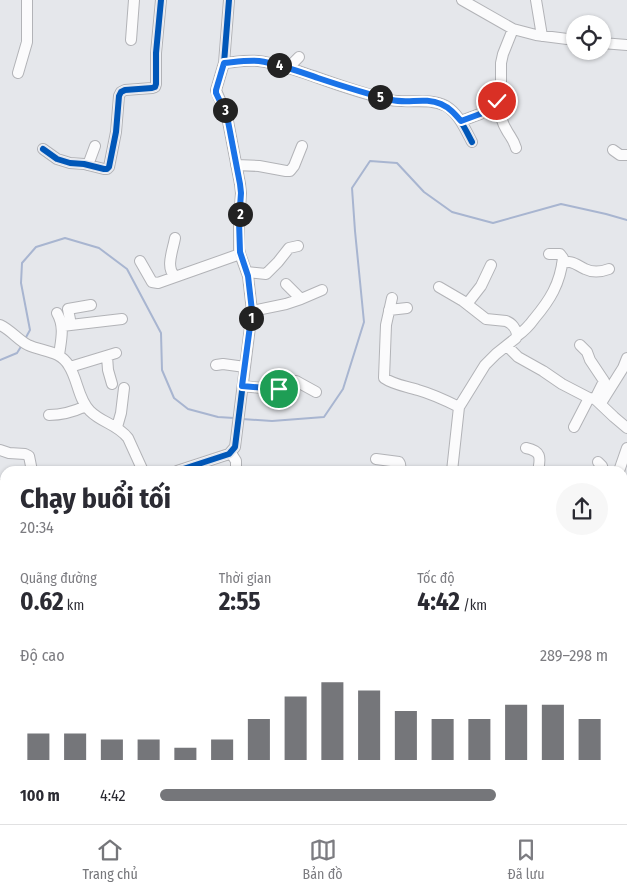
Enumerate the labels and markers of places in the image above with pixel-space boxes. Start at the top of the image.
pin: 4 [266,52,292,78]
pin [476,80,518,122]
pin: 5 [368,84,392,110]
pin: 3 [212,98,238,122]
pin: 2 [228,202,252,226]
pin: 1 [238,306,264,330]
pin [258,368,300,410]

